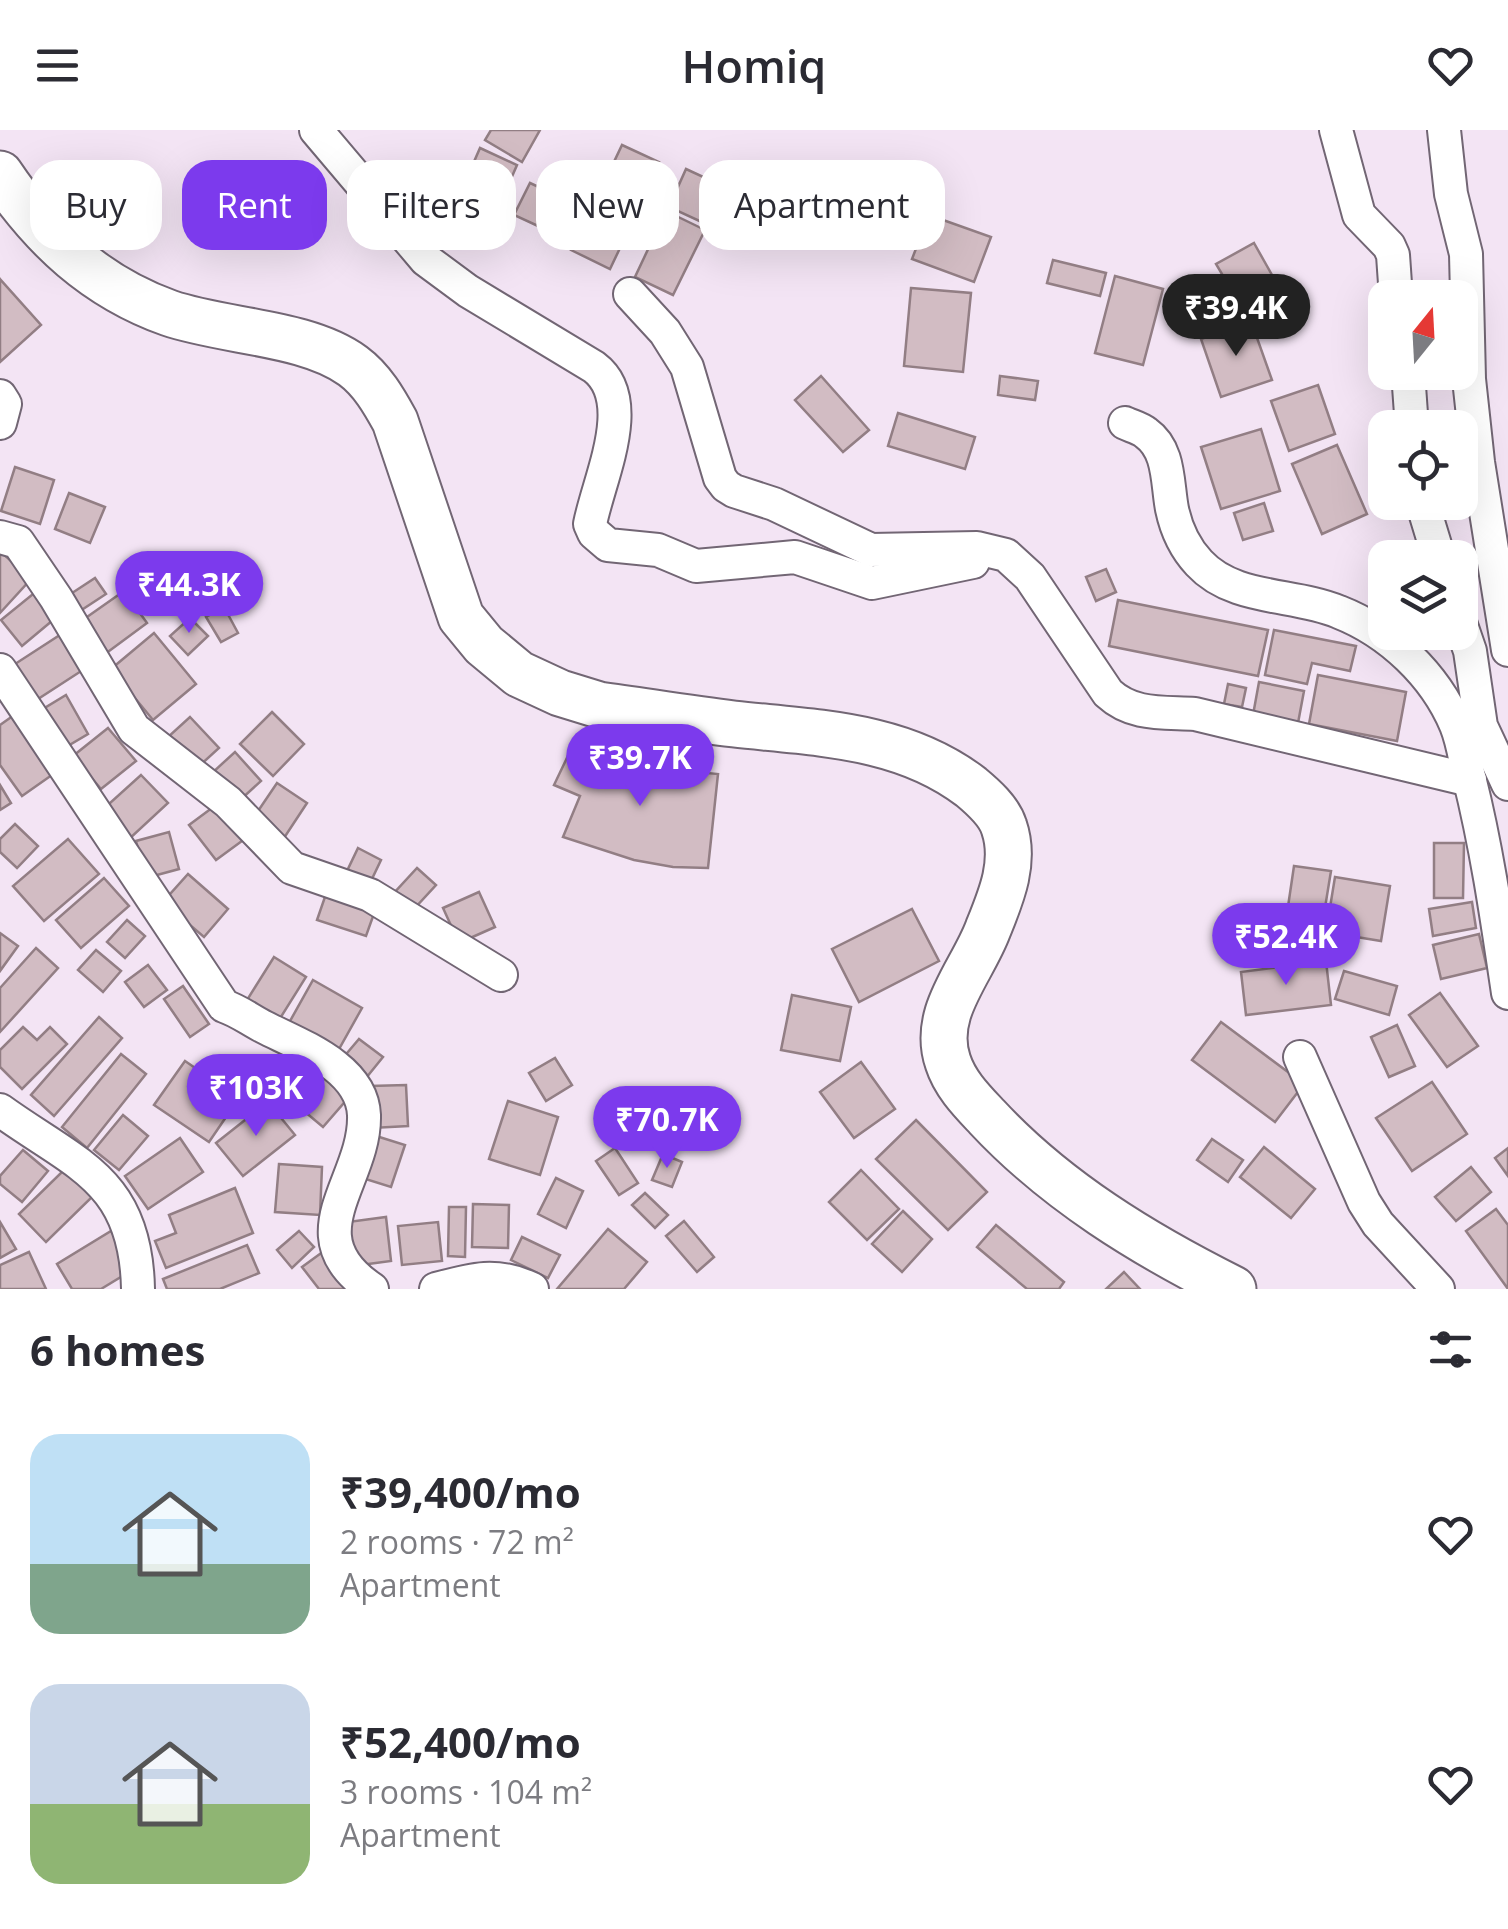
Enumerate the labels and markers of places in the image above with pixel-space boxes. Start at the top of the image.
pin: ₹39.4K [1155,274,1317,359]
pin: ₹44.3K [108,551,270,636]
pin: ₹39.7K [559,724,721,809]
pin: ₹52.4K [1205,903,1367,988]
pin: ₹103K [186,1054,326,1139]
pin: ₹70.7K [586,1086,748,1171]

